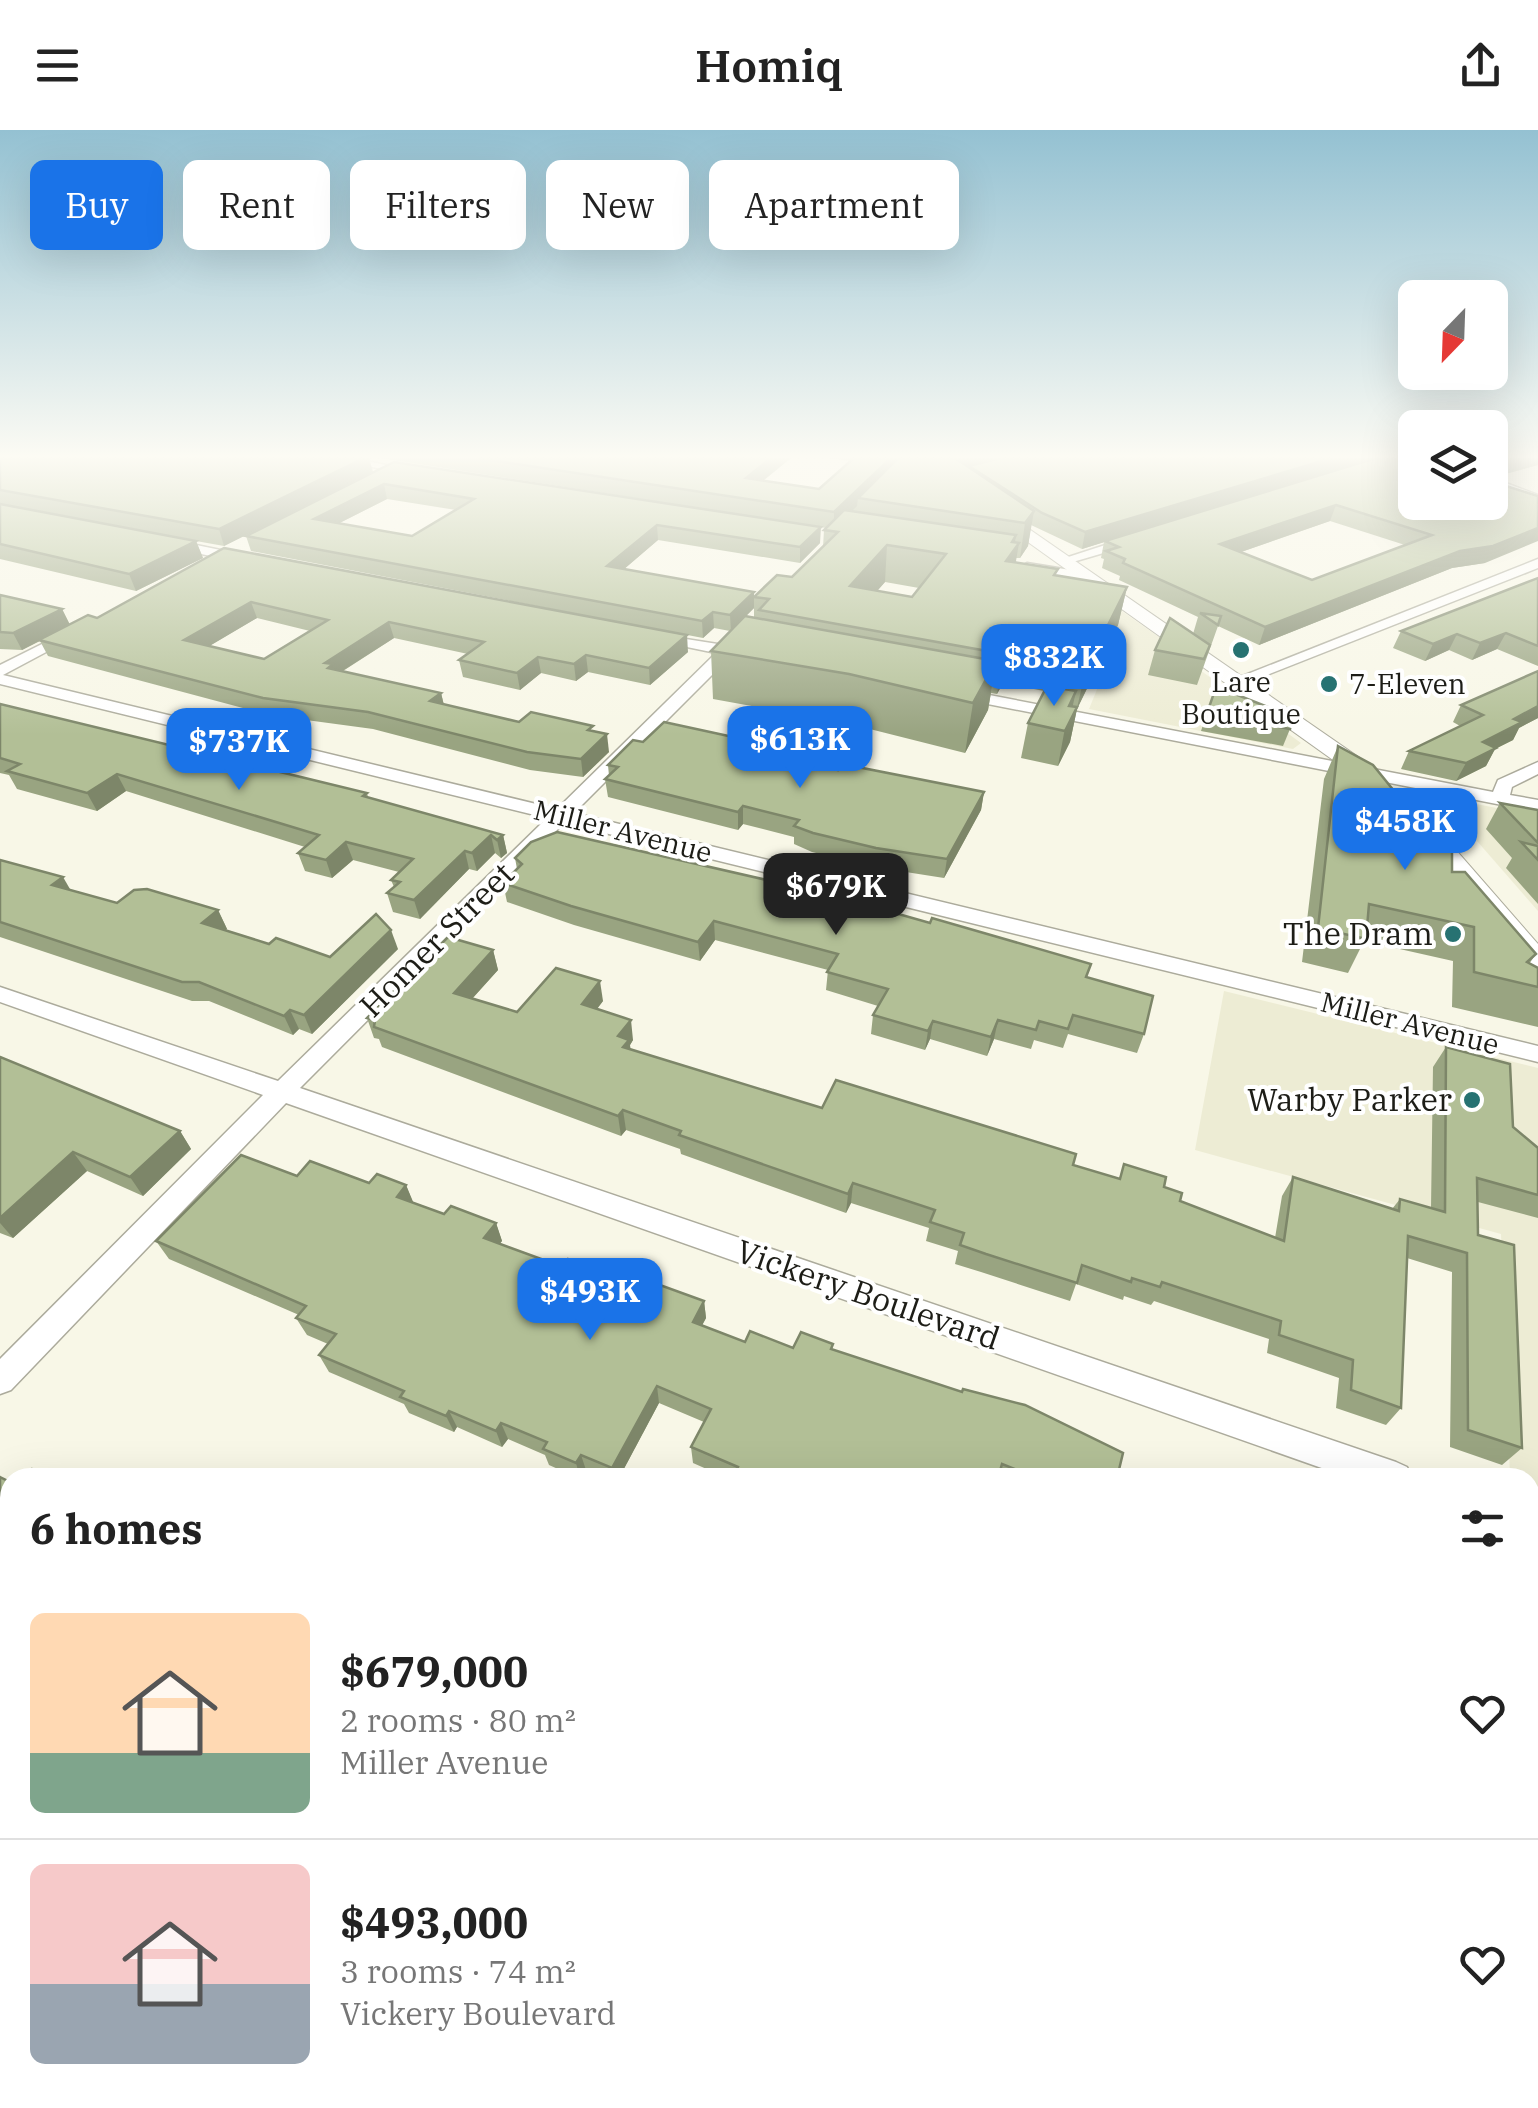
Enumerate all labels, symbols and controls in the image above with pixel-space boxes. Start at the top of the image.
text: Homiq [695,36,843,94]
icon: menu [30,38,85,93]
icon: share [1453,38,1508,93]
chip: Buy [30,160,163,250]
chip: Rent [183,160,330,250]
chip: Filters [350,160,526,250]
chip: New [546,160,689,250]
chip: Apartment [709,160,959,250]
north arrow [1398,280,1508,390]
map controls [1398,280,1508,520]
button: layers [1398,410,1508,520]
pin: $832K [984,624,1124,709]
text: $832K [1003,635,1105,677]
marker: Lare Boutique [1230,639,1252,661]
place label: Lare Boutique [1181,663,1301,732]
place label: 7-Eleven [1349,665,1466,702]
marker: 7-Eleven [1318,673,1340,695]
pin: $613K [730,706,870,791]
pin: $737K [169,708,309,793]
text: $613K [749,717,851,759]
text: $737K [188,719,290,761]
pin: $458K [1335,788,1475,873]
street label: Miller Avenue [530,791,716,871]
text: $458K [1354,799,1456,841]
street label: Homer Street [350,853,523,1026]
pin: $679K [766,853,906,938]
text: $679K [785,864,887,906]
place label: The Dram [1283,912,1433,954]
marker: The Dram [1442,923,1464,945]
street label: Miller Avenue [1317,983,1503,1063]
place label: Warby Parker [1247,1078,1452,1120]
marker: Warby Parker [1461,1089,1483,1111]
street label: Vickery Boulevard [731,1229,1006,1359]
pin: $493K [520,1258,660,1343]
text: $493K [539,1269,641,1311]
text: 6 homes [30,1501,203,1556]
icon: filters [1455,1501,1510,1556]
text: $679,000 [340,1644,528,1699]
icon: home [110,1653,230,1773]
icon: heart [1455,1686,1510,1741]
text: 2 rooms · 80 m² [340,1699,576,1741]
text: Miller Avenue [340,1741,548,1783]
text: $493,000 [340,1895,528,1950]
icon: home [110,1904,230,2024]
icon: heart [1455,1937,1510,1992]
text: 3 rooms · 74 m² [340,1950,576,1992]
text: Vickery Boulevard [340,1992,616,2034]

